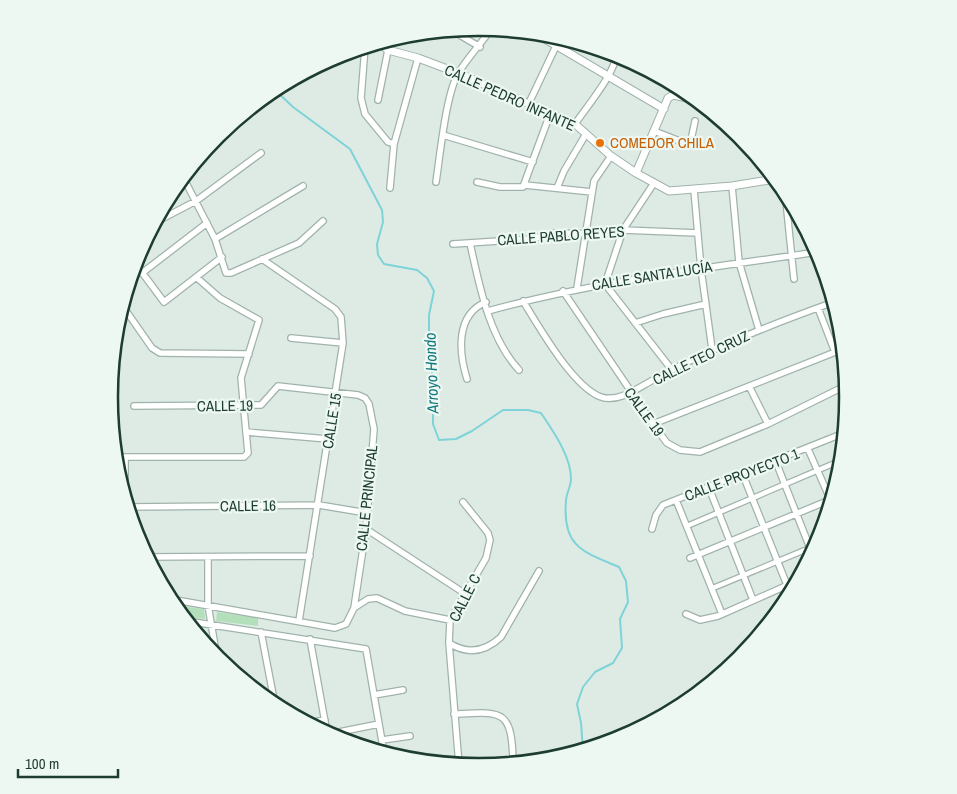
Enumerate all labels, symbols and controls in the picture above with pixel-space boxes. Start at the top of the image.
street label: CALLE PEDRO INFANTE [441,59,579,136]
place label: COMEDOR CHILA [610,132,715,153]
marker: COMEDOR CHILA [594,137,606,149]
street label: CALLE PABLO REYES [497,221,625,250]
street label: CALLE SANTA LUCÍA [590,256,714,295]
street label: CALLE TEO CRUZ [649,325,753,390]
water label: Arroyo Hondo [419,332,443,415]
street label: CALLE 19 [619,383,669,441]
street label: CALLE 15 [317,391,346,450]
street label: CALLE 19 [197,395,253,416]
street label: CALLE PROYECTO 1 [681,443,802,506]
street label: CALLE PRINCIPAL [350,444,383,552]
street label: CALLE 16 [220,495,276,516]
street label: CALLE C [444,570,486,625]
scale bar [18,746,118,778]
text: 100 m [25,753,59,774]

